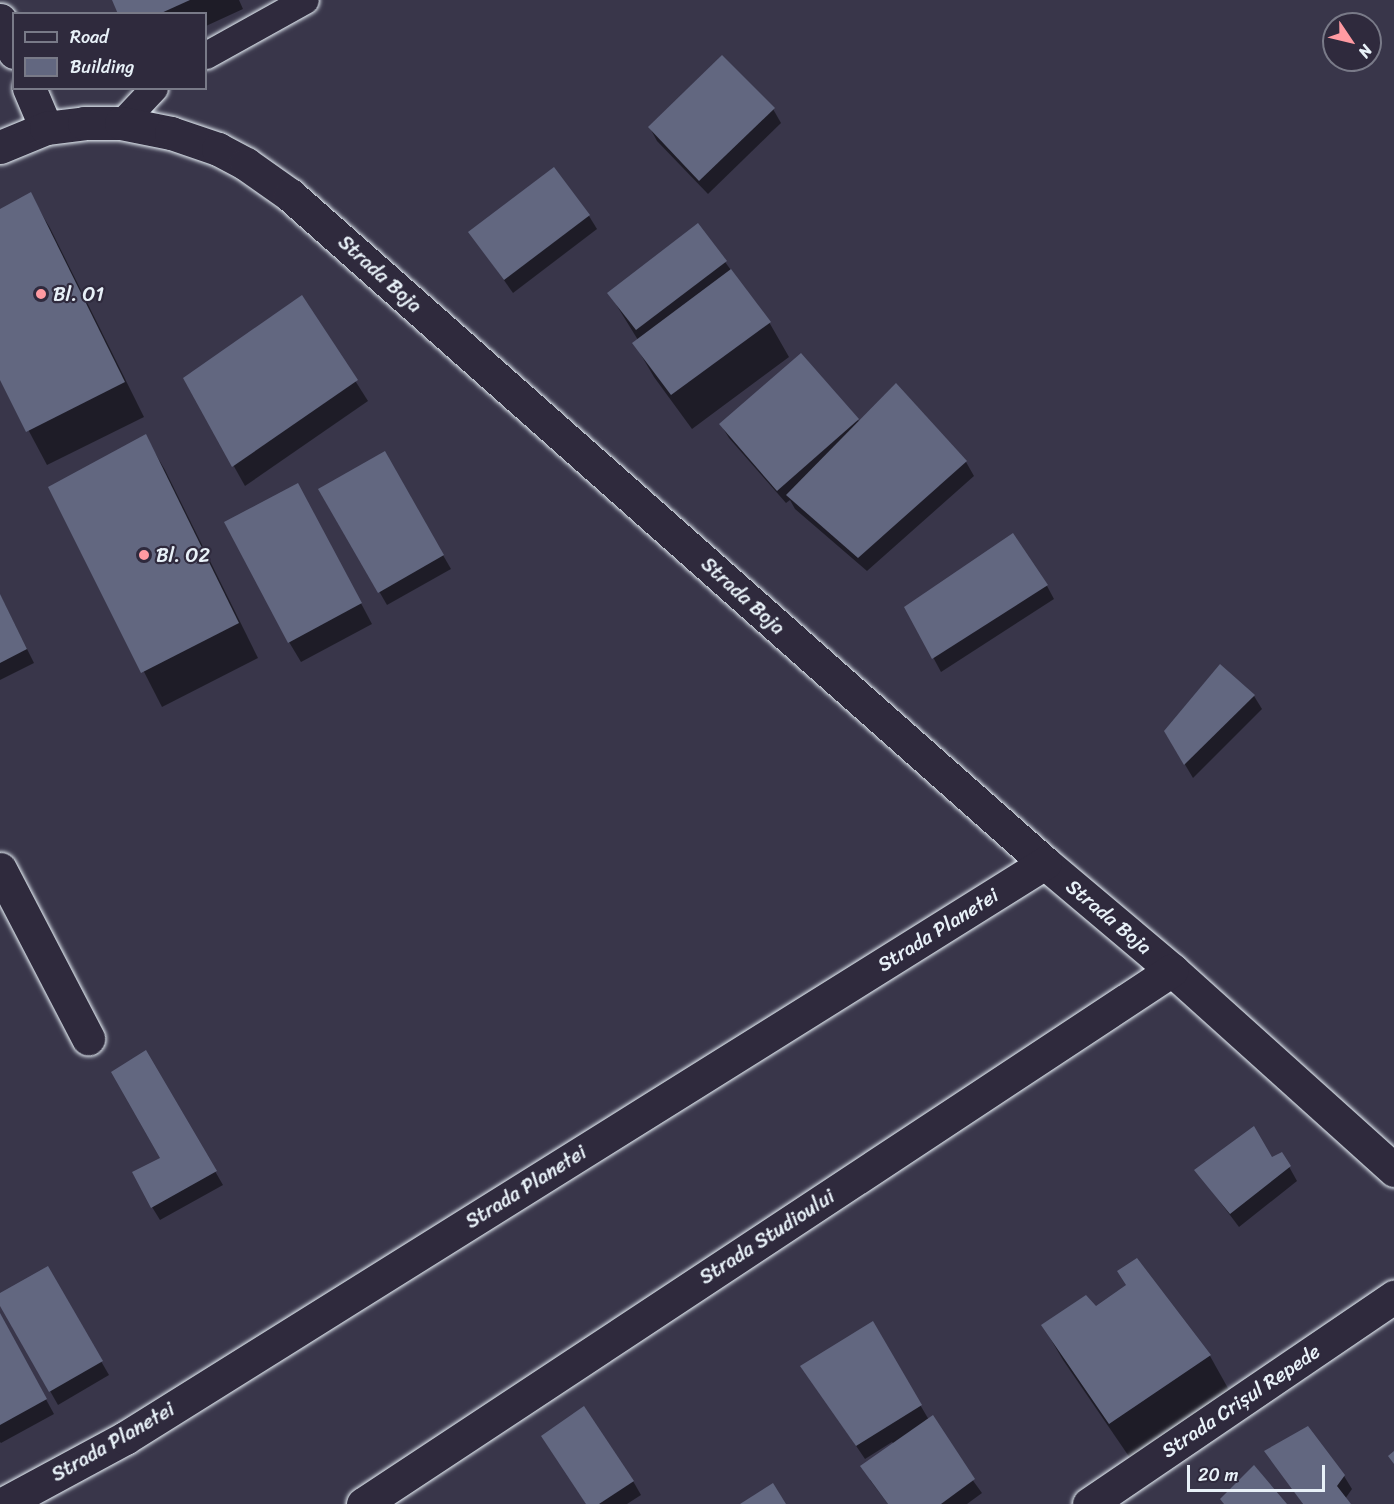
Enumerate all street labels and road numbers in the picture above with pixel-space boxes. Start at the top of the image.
street label: Strada Boja [333,230,427,318]
street label: Strada Boja [696,552,790,640]
street label: Strada Boja [1061,874,1157,960]
street label: Strada Planetei [873,883,1003,977]
street label: Strada Planetei [461,1140,591,1234]
street label: Strada Studioului [695,1184,839,1290]
street label: Strada Crișul Repede [1157,1339,1325,1463]
street label: Strada Planetei [47,1397,179,1487]

